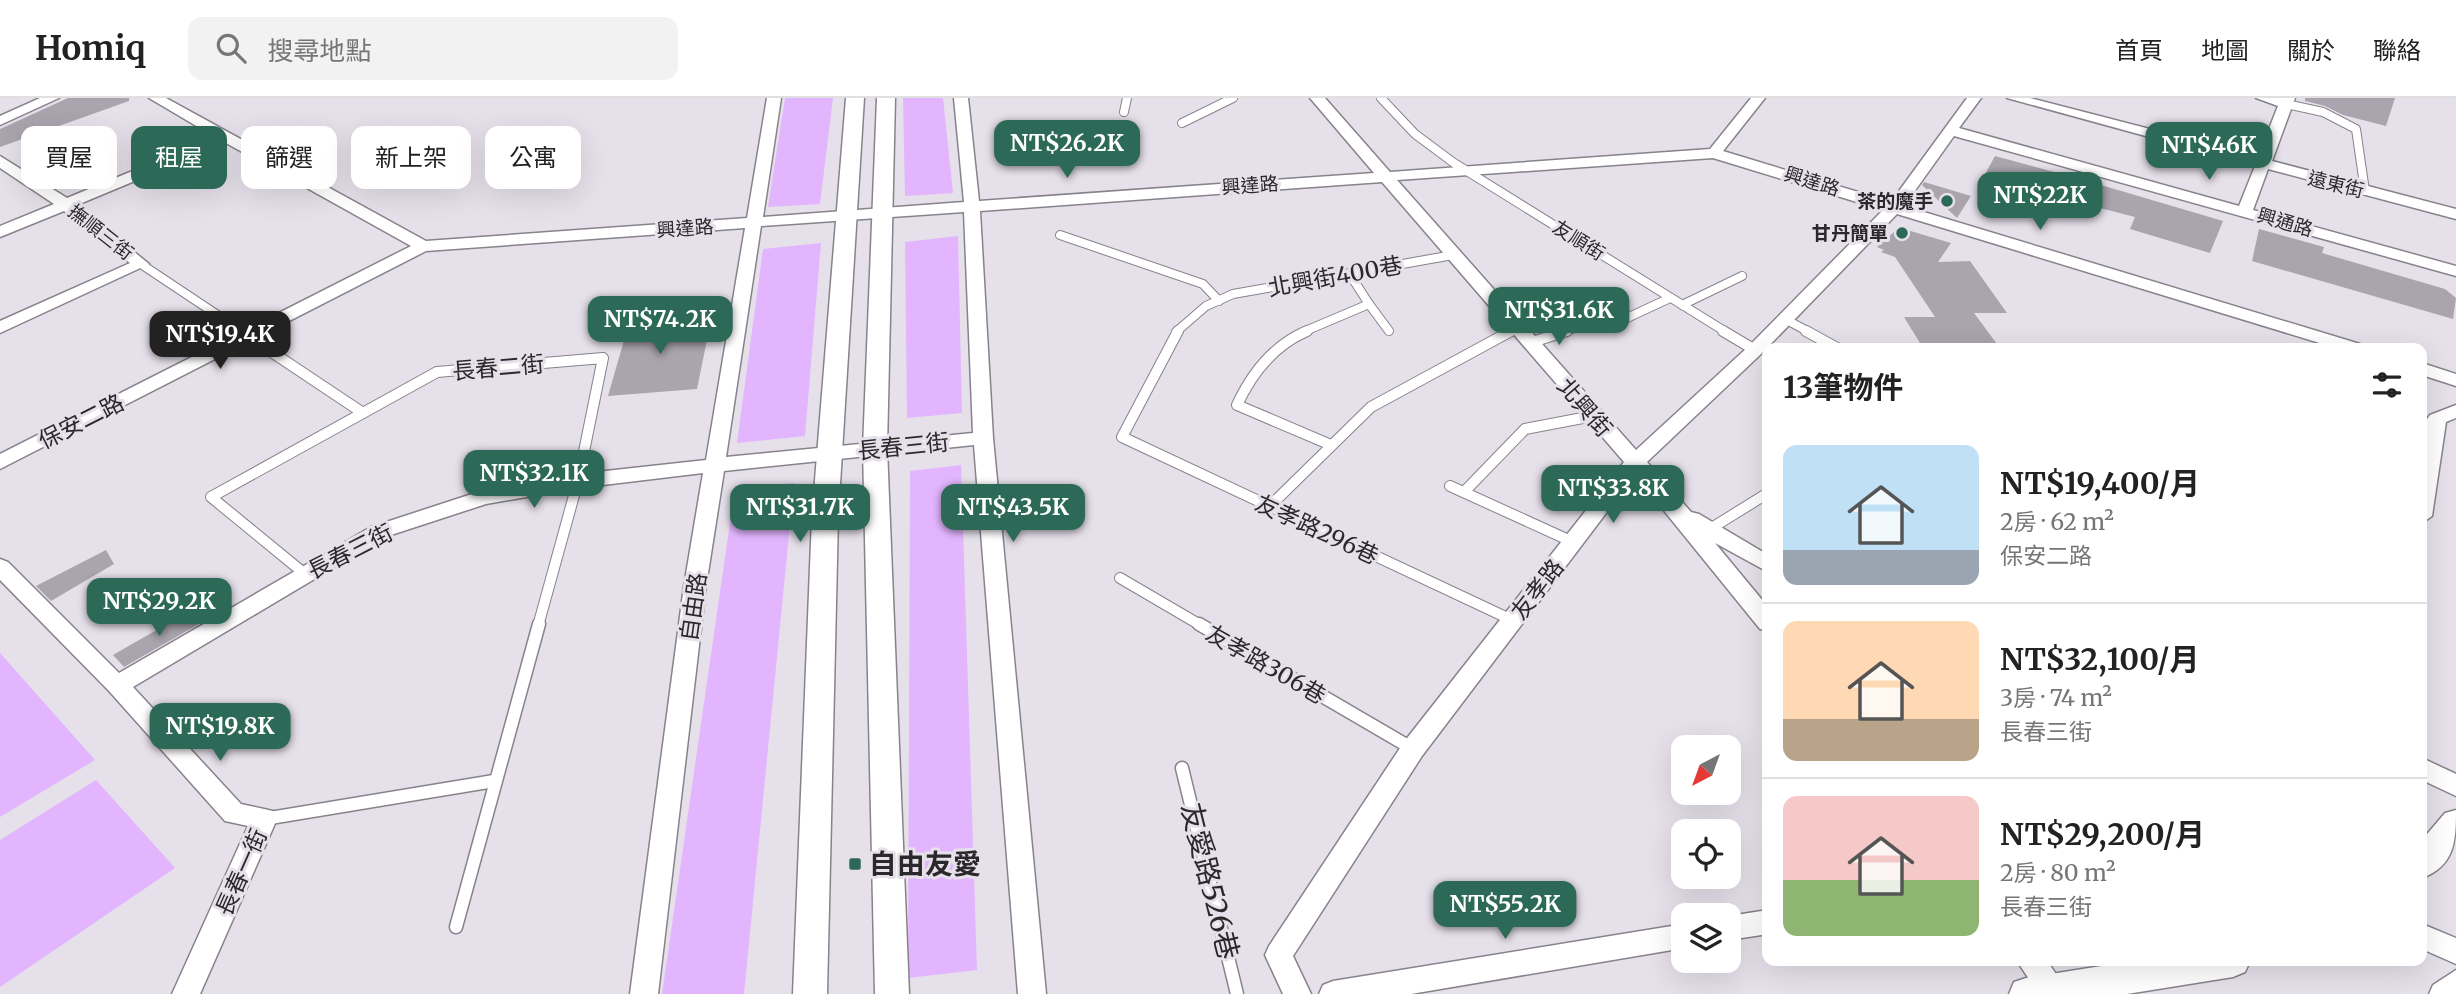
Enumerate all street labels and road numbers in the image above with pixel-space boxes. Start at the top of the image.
street label: 興達路 [1781,161,1843,201]
street label: 遠東街 [2305,165,2367,203]
street label: 興達路 [1221,171,1279,199]
street label: 撫順三街 [64,199,138,265]
street label: 興通路 [2254,203,2316,241]
street label: 興達路 [656,214,714,242]
street label: 友順街 [1548,215,1610,265]
street label: 北興街400巷 [1266,250,1404,302]
street label: 長春二街 [451,349,545,385]
street label: 北興街 [1551,371,1619,443]
street label: 保安二路 [33,387,129,455]
street label: 長春三街 [856,427,950,465]
street label: 友孝路296巷 [1251,488,1383,570]
street label: 長春三街 [302,517,398,585]
street label: 友孝路 [1504,553,1570,625]
street label: 自由路 [674,571,712,643]
street label: 友孝路306巷 [1201,618,1331,710]
street label: 友愛路526巷 [1173,799,1247,963]
street label: 長春一街 [209,824,273,920]

